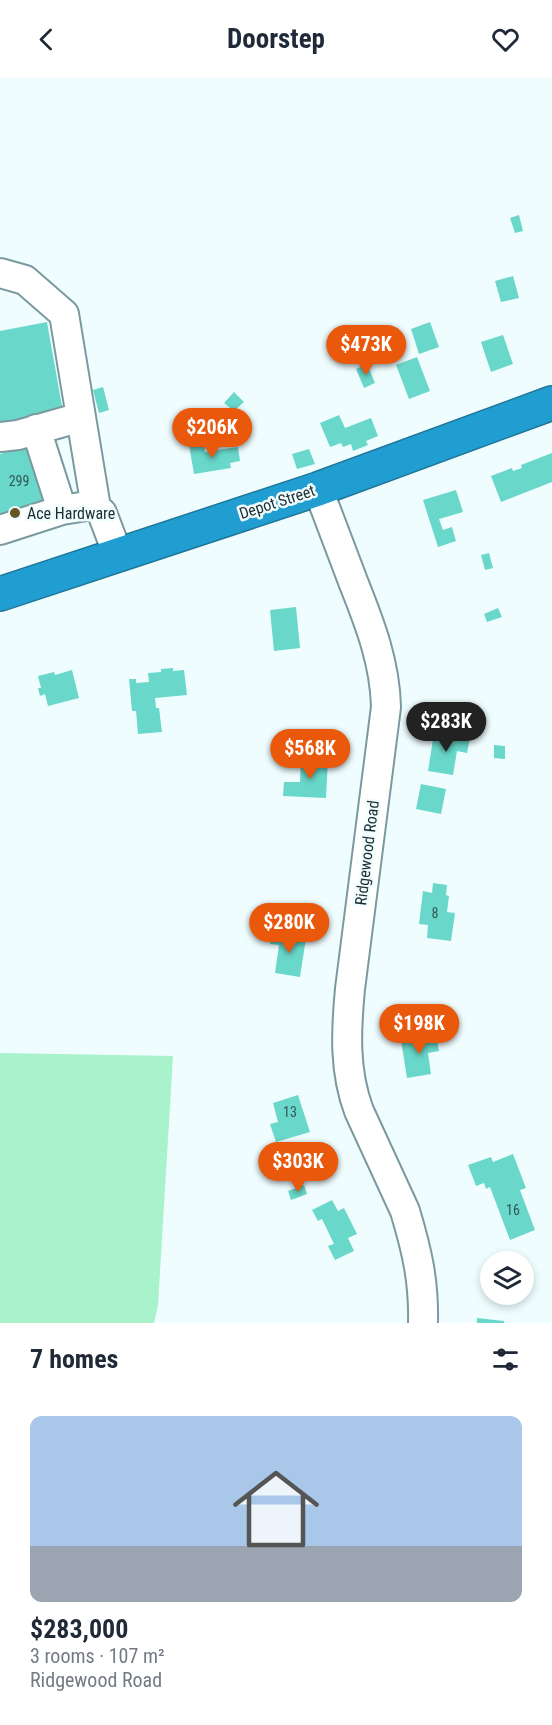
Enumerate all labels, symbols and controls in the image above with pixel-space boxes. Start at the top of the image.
icon: back [30,23,63,56]
text: Doorstep [227,23,325,55]
icon: heart [489,23,522,56]
pin: $473K [324,325,408,376]
text: $473K [340,332,392,356]
pin: $206K [170,408,254,459]
text: $206K [186,415,238,439]
house number: 299 [9,473,29,489]
street label: Depot Street [237,481,317,523]
place label: Ace Hardware [27,504,115,523]
marker: Ace Hardware [8,506,22,520]
pin: $283K [404,702,488,753]
text: $283K [420,709,472,733]
pin: $568K [268,729,352,780]
text: $568K [284,736,336,760]
street label: Ridgewood Road [351,799,383,907]
pin: $280K [247,903,331,954]
house number: 8 [432,905,439,921]
text: $280K [263,910,315,934]
pin: $198K [377,1004,461,1055]
text: $198K [393,1011,445,1035]
house number: 13 [283,1104,297,1120]
pin: $303K [256,1142,340,1193]
text: $303K [272,1149,324,1173]
house number: 16 [506,1202,520,1218]
map controls [480,1251,534,1305]
button: layers [480,1251,534,1305]
icon: filters [489,1343,522,1376]
text: 7 homes [30,1344,118,1374]
icon: home [222,1455,330,1563]
text: $283,000 [30,1614,128,1644]
text: 3 rooms · 107 m² [30,1644,165,1668]
text: Ridgewood Road [30,1668,162,1692]

